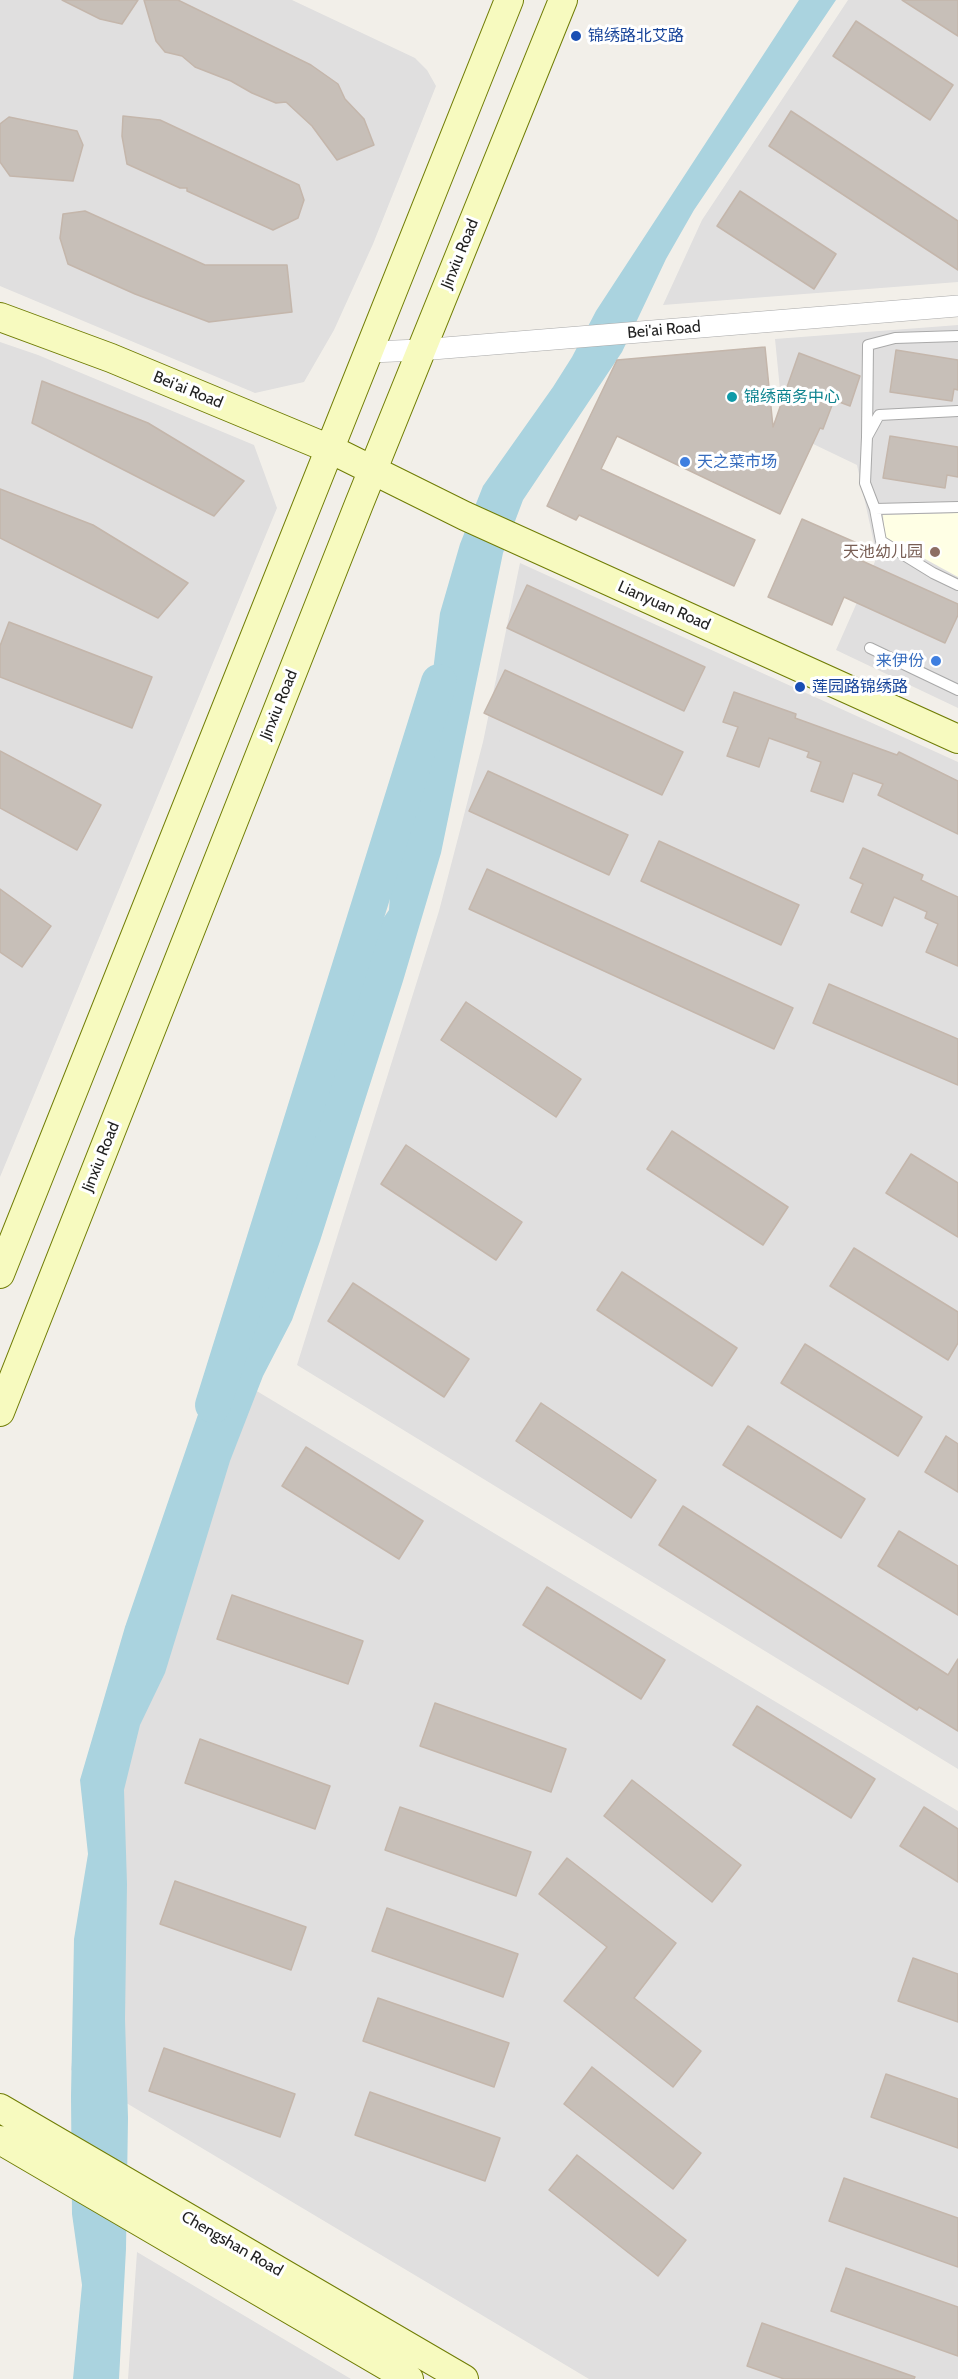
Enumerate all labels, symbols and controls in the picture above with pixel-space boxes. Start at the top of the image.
place label: 锦绣路北艾路 [588,26,684,46]
marker: 锦绣路北艾路 [569,29,583,43]
street label: Jinxiu Road [437,216,483,292]
street label: Bei'ai Road [627,317,701,343]
street label: Bei'ai Road [150,367,226,413]
place label: 锦绣商务中心 [744,387,840,407]
marker: 锦绣商务中心 [725,390,739,404]
place label: 天之菜市场 [697,452,777,472]
marker: 天之菜市场 [678,455,692,469]
place label: 天池幼儿园 [843,542,923,562]
marker: 天池幼儿园 [928,545,942,559]
street label: Lianyuan Road [615,577,713,635]
place label: 来伊份 [876,651,924,671]
marker: 来伊份 [929,654,943,668]
street label: Jinxiu Road [256,667,302,743]
place label: 莲园路锦绣路 [812,677,908,697]
marker: 莲园路锦绣路 [793,680,807,694]
street label: Jinxiu Road [78,1119,124,1195]
street label: Chengshan Road [178,2207,286,2281]

